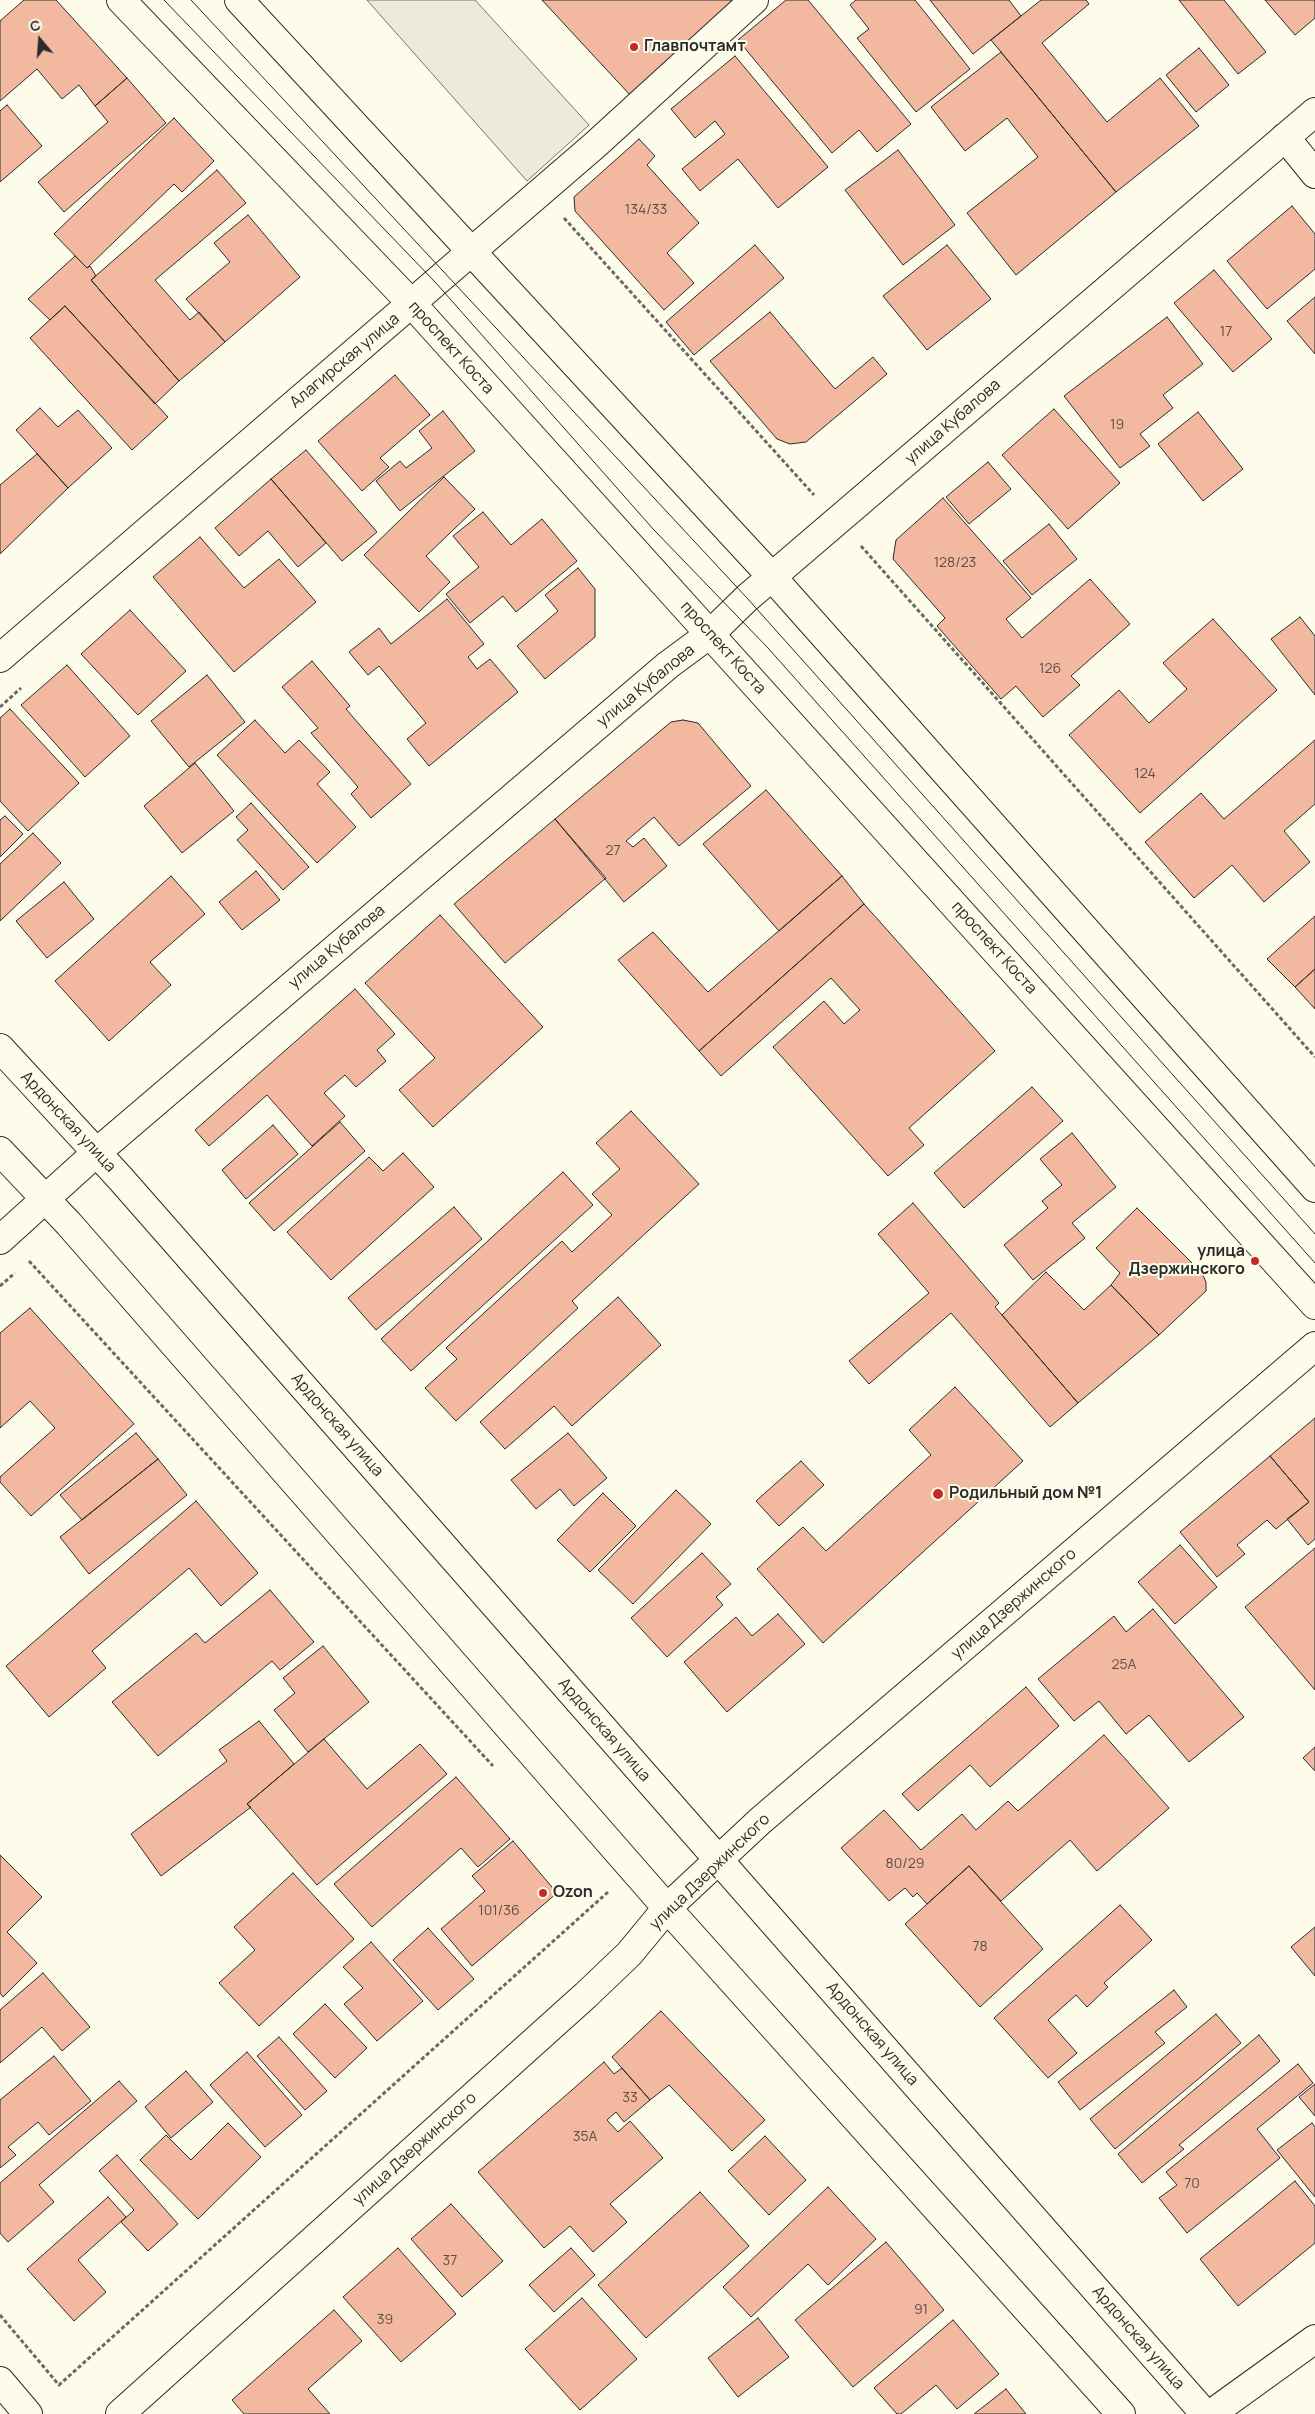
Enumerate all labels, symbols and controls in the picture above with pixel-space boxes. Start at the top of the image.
north arrow [15,15,65,65]
text: С [27,15,43,36]
place label: Главпочтамт [644,37,746,57]
marker: Главпочтамт [628,41,640,53]
house number: 134/33 [625,202,667,218]
street label: проспект Коста [404,298,498,398]
street label: Алагирская улица [286,310,404,412]
house number: 17 [1220,324,1232,340]
street label: улица Кубалова [901,375,1005,469]
house number: 19 [1110,417,1124,433]
house number: 128/23 [934,555,976,571]
street label: проспект Коста [676,598,770,698]
street label: улица Кубалова [593,641,699,731]
house number: 126 [1039,661,1061,677]
house number: 124 [1134,766,1156,782]
house number: 27 [605,843,621,859]
street label: проспект Коста [947,898,1041,998]
street label: улица Кубалова [285,901,389,993]
street label: Ардонская улица [16,1068,120,1176]
place label: улица Дзержинского [1129,1242,1245,1280]
marker: улица Дзержинского [1249,1255,1261,1267]
street label: Ардонская улица [287,1369,387,1481]
place label: Родильный дом №1 [949,1484,1102,1504]
marker: Родильный дом №1 [931,1487,945,1501]
street label: улица Дзержинского [948,1544,1080,1664]
house number: 25А [1112,1657,1136,1673]
street label: Ардонская улица [554,1674,654,1786]
street label: улица Дзержинского [646,1810,774,1934]
house number: 80/29 [886,1856,924,1872]
place label: Ozon [553,1883,593,1903]
marker: Ozon [537,1887,549,1899]
house number: 101/36 [478,1903,520,1919]
house number: 78 [972,1939,988,1955]
street label: Ардонская улица [822,1978,922,2090]
street label: улица Дзержинского [349,2089,481,2209]
house number: 33 [622,2090,638,2106]
house number: 35А [573,2129,597,2145]
house number: 70 [1184,2176,1200,2192]
house number: 37 [443,2253,457,2269]
street label: Ардонская улица [1088,2282,1188,2394]
house number: 91 [914,2302,928,2318]
house number: 39 [377,2312,393,2328]

